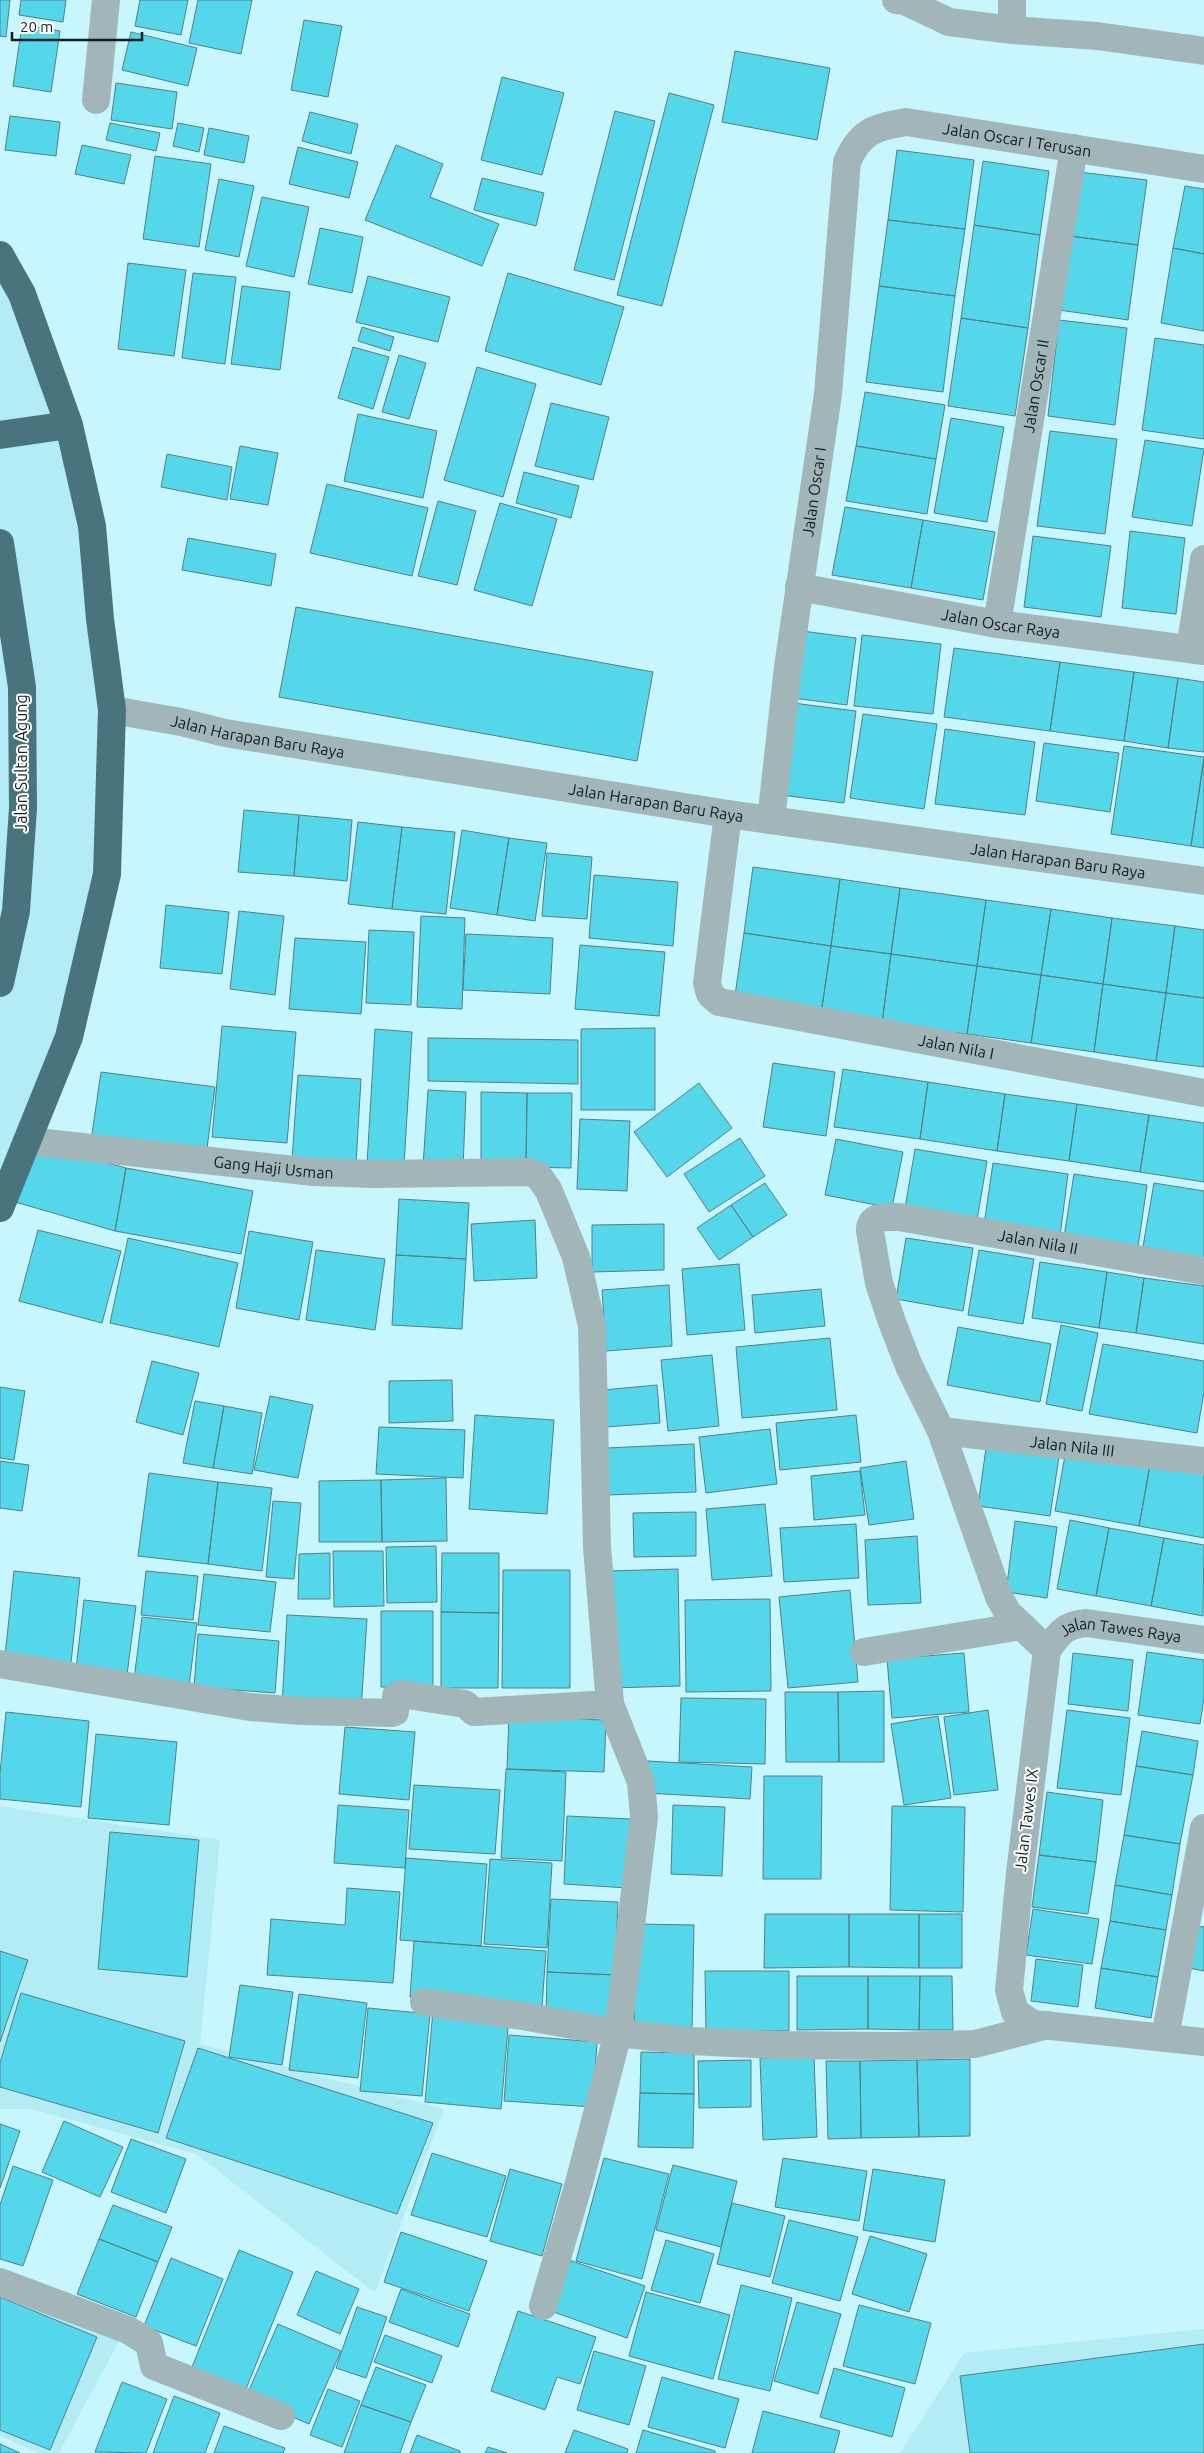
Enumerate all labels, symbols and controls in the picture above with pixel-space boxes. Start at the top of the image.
scale bar [12,10,142,42]
text: 20 m [20,18,53,35]
street label: Jalan Oscar I Terusan [941,119,1093,160]
street label: Jalan Oscar II [1019,338,1052,434]
street label: Jalan Oscar I [798,446,829,538]
street label: Jalan Oscar Raya [940,605,1061,641]
street label: Jalan Sultan Agung [12,694,30,832]
street label: Jalan Harapan Baru Raya [169,711,346,761]
street label: Jalan Harapan Baru Raya [567,779,745,825]
street label: Jalan Harapan Baru Raya [969,839,1147,882]
street label: Jalan Nila I [917,1031,996,1062]
street label: Gang Haji Usman [213,1152,334,1182]
street label: Jalan Nila II [997,1226,1079,1258]
street label: Jalan Nila III [1029,1432,1115,1460]
street label: Jalan Tawes Raya [1055,1614,1183,1646]
street label: Jalan Tawes IX [1011,1767,1041,1873]

